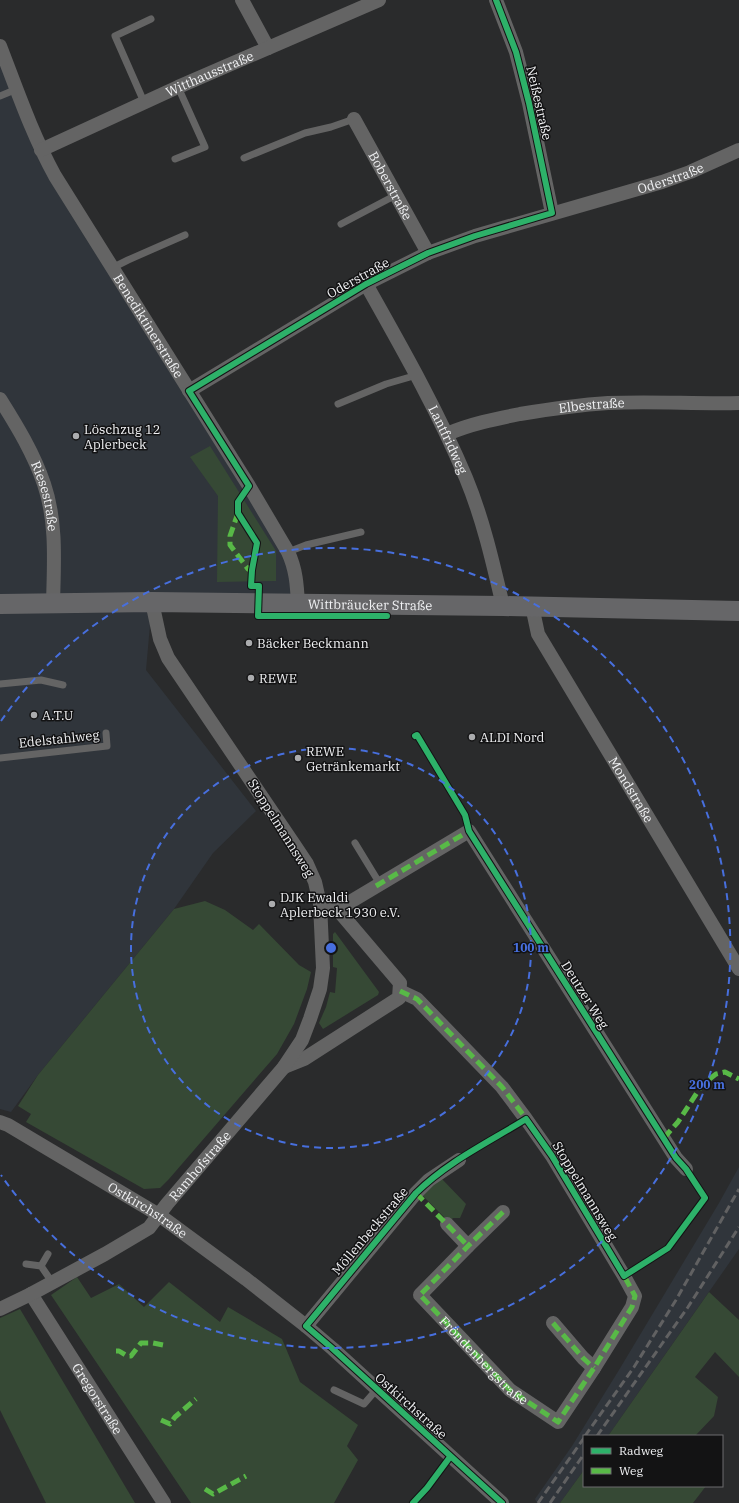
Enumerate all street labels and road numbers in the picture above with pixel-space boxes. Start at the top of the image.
street label: Witthausstraße [163,47,256,100]
street label: Neißestraße [522,64,556,142]
street label: Boberstraße [365,148,417,223]
street label: Oderstraße [635,158,706,197]
street label: Oderstraße [324,254,392,302]
street label: Benediktinerstraße [110,271,188,381]
street label: Elbestraße [558,394,625,417]
street label: Lantfridweg [425,402,472,476]
street label: Riesestraße [27,458,62,532]
street label: Wittbräucker Straße [308,595,432,614]
street label: Edelstahlweg [18,726,100,752]
street label: Mondstraße [605,753,658,826]
street label: Stoppelmannsweg [244,776,318,880]
street label: Deutzer Weg [557,958,613,1032]
street label: Ramhofstraße [165,1127,234,1204]
street label: Stoppelmannsweg [549,1138,621,1244]
street label: Ostkirchstraße [105,1178,191,1242]
street label: Möllenbeckstraße [328,1183,412,1279]
street label: Fröndenbergstraße [436,1312,532,1408]
street label: Gregorstraße [69,1360,127,1437]
street label: Ostkirchstraße [371,1369,451,1443]

